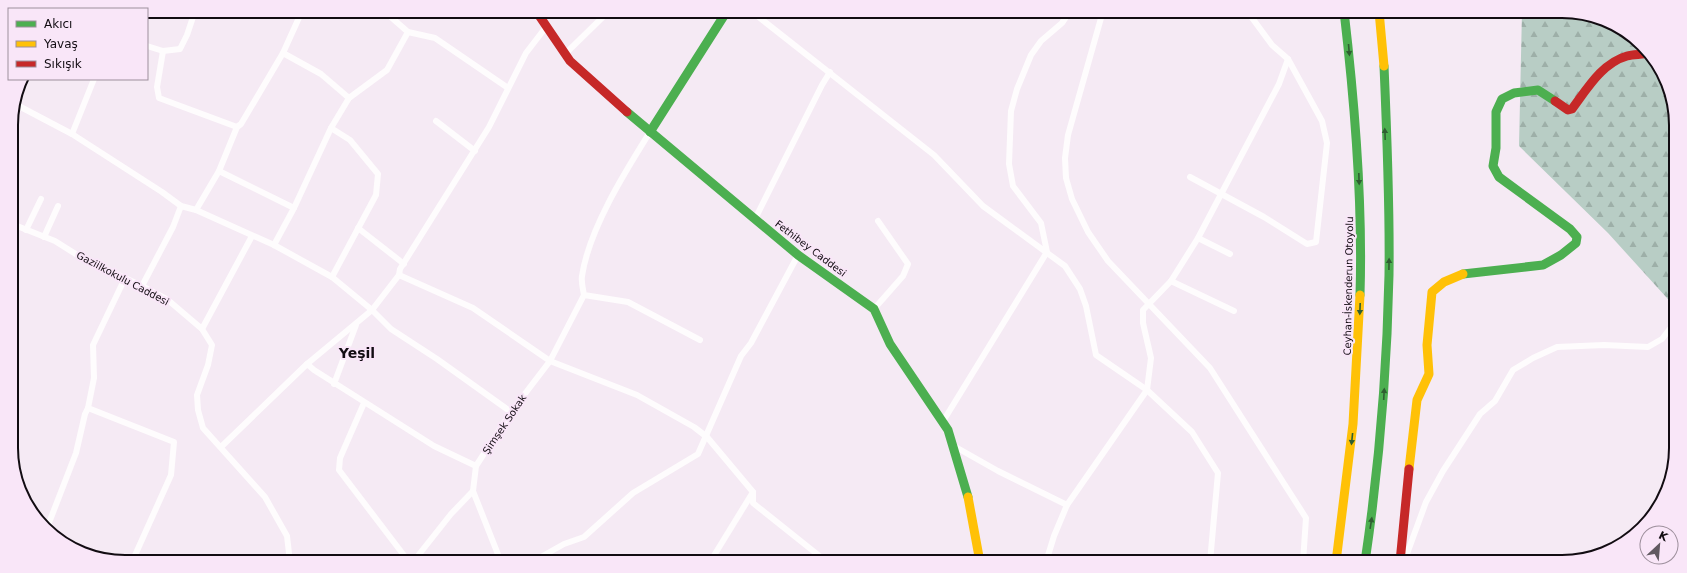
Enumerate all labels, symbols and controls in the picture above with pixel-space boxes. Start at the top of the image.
legend [8,8,148,80]
text: Akıcı [44,17,72,31]
text: Yavaş [43,37,78,51]
one-way arrow [1346,44,1352,56]
text: Sıkışık [44,57,82,71]
one-way arrow [1382,128,1389,140]
one-way arrow [1356,173,1362,186]
street label: Ceyhan-İskenderun Otoyolu [1341,216,1355,356]
street label: Fethibey Caddesi [773,218,848,279]
street label: Gaziilkokulu Caddesi [75,249,171,307]
one-way arrow [1386,257,1392,270]
one-way arrow [1357,303,1363,316]
district label: Yeşil [338,345,375,361]
one-way arrow [1381,388,1388,400]
street label: Şimşek Sokak [481,392,528,456]
one-way arrow [1349,433,1356,445]
one-way arrow [1368,517,1374,529]
north arrow [1639,525,1679,565]
text: K [1656,529,1670,544]

